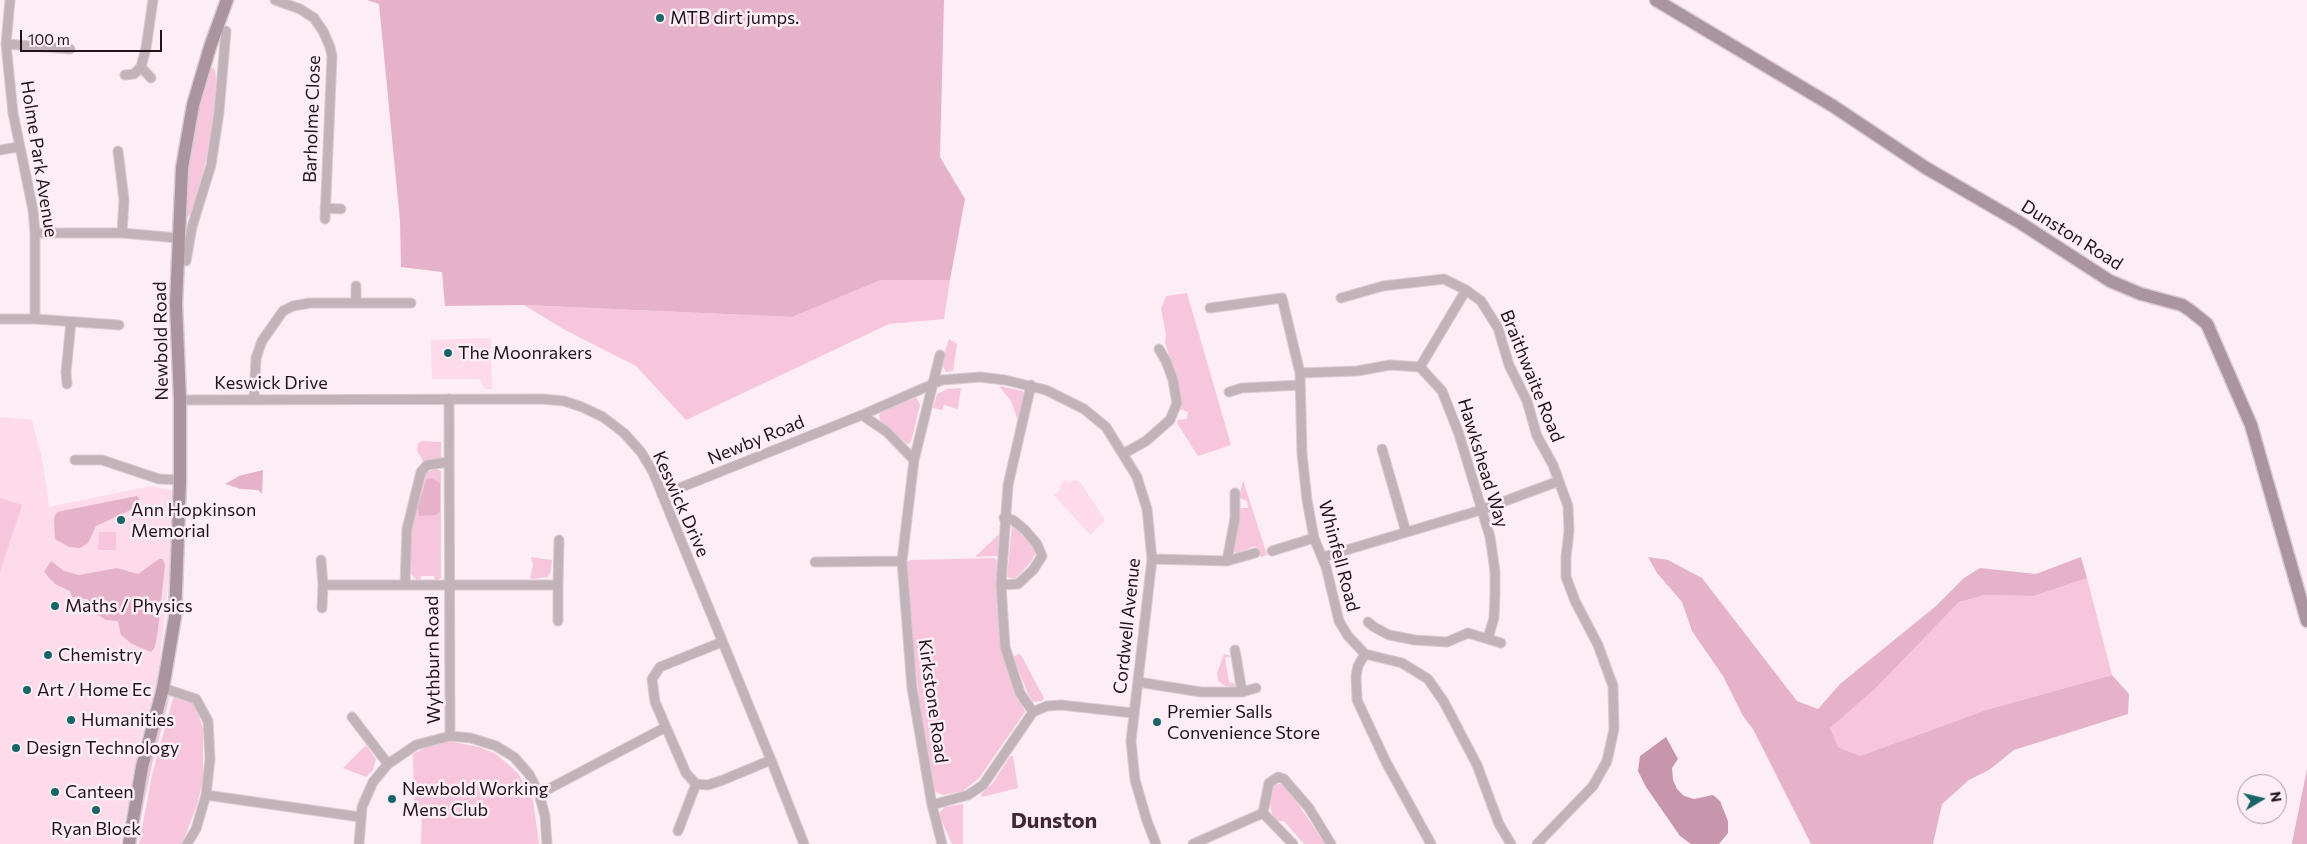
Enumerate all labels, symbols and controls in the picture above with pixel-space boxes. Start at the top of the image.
place label: MTB dirt jumps. [670,7,799,29]
marker: MTB dirt jumps. [654,12,666,24]
scale bar [22,20,165,52]
text: 100 m [28,30,70,48]
street label: Barholme Close [299,55,325,183]
street label: Holme Park Avenue [16,79,62,239]
street label: Dunston Road [2017,195,2127,275]
street label: Newbold Road [149,281,173,401]
street label: Braithwaite Road [1496,307,1568,445]
place label: The Moonrakers [458,342,592,364]
marker: The Moonrakers [442,347,454,359]
street label: Keswick Drive [214,372,328,394]
street label: Hawkshead Way [1453,396,1513,530]
street label: Newby Road [704,411,808,469]
street label: Keswick Drive [648,448,714,560]
street label: Whinfell Road [1314,498,1364,614]
place label: Ann Hopkinson Memorial [131,499,256,542]
marker: Ann Hopkinson Memorial [115,514,127,526]
street label: Cordwell Avenue [1109,557,1145,695]
place label: Maths / Physics [65,595,193,617]
street label: Wythburn Road [421,596,445,724]
marker: Maths / Physics [49,600,61,612]
street label: Kirkstone Road [914,638,952,764]
place label: Chemistry [58,644,142,666]
marker: Chemistry [42,649,54,661]
place label: Art / Home Ec [37,679,151,701]
marker: Art / Home Ec [21,684,33,696]
place label: Premier Salls Convenience Store [1167,701,1320,744]
place label: Humanities [81,709,174,731]
marker: Humanities [65,714,77,726]
marker: Premier Salls Convenience Store [1151,716,1163,728]
place label: Design Technology [26,737,179,759]
marker: Design Technology [10,742,22,754]
north arrow [2237,774,2287,824]
place label: Newbold Working Mens Club [402,778,549,821]
place label: Canteen [65,781,134,803]
marker: Canteen [49,786,61,798]
text: N [2267,790,2286,803]
marker: Newbold Working Mens Club [386,793,398,805]
marker: Ryan Block [90,804,102,816]
district label: Dunston [1011,808,1097,834]
place label: Ryan Block [51,818,141,840]

